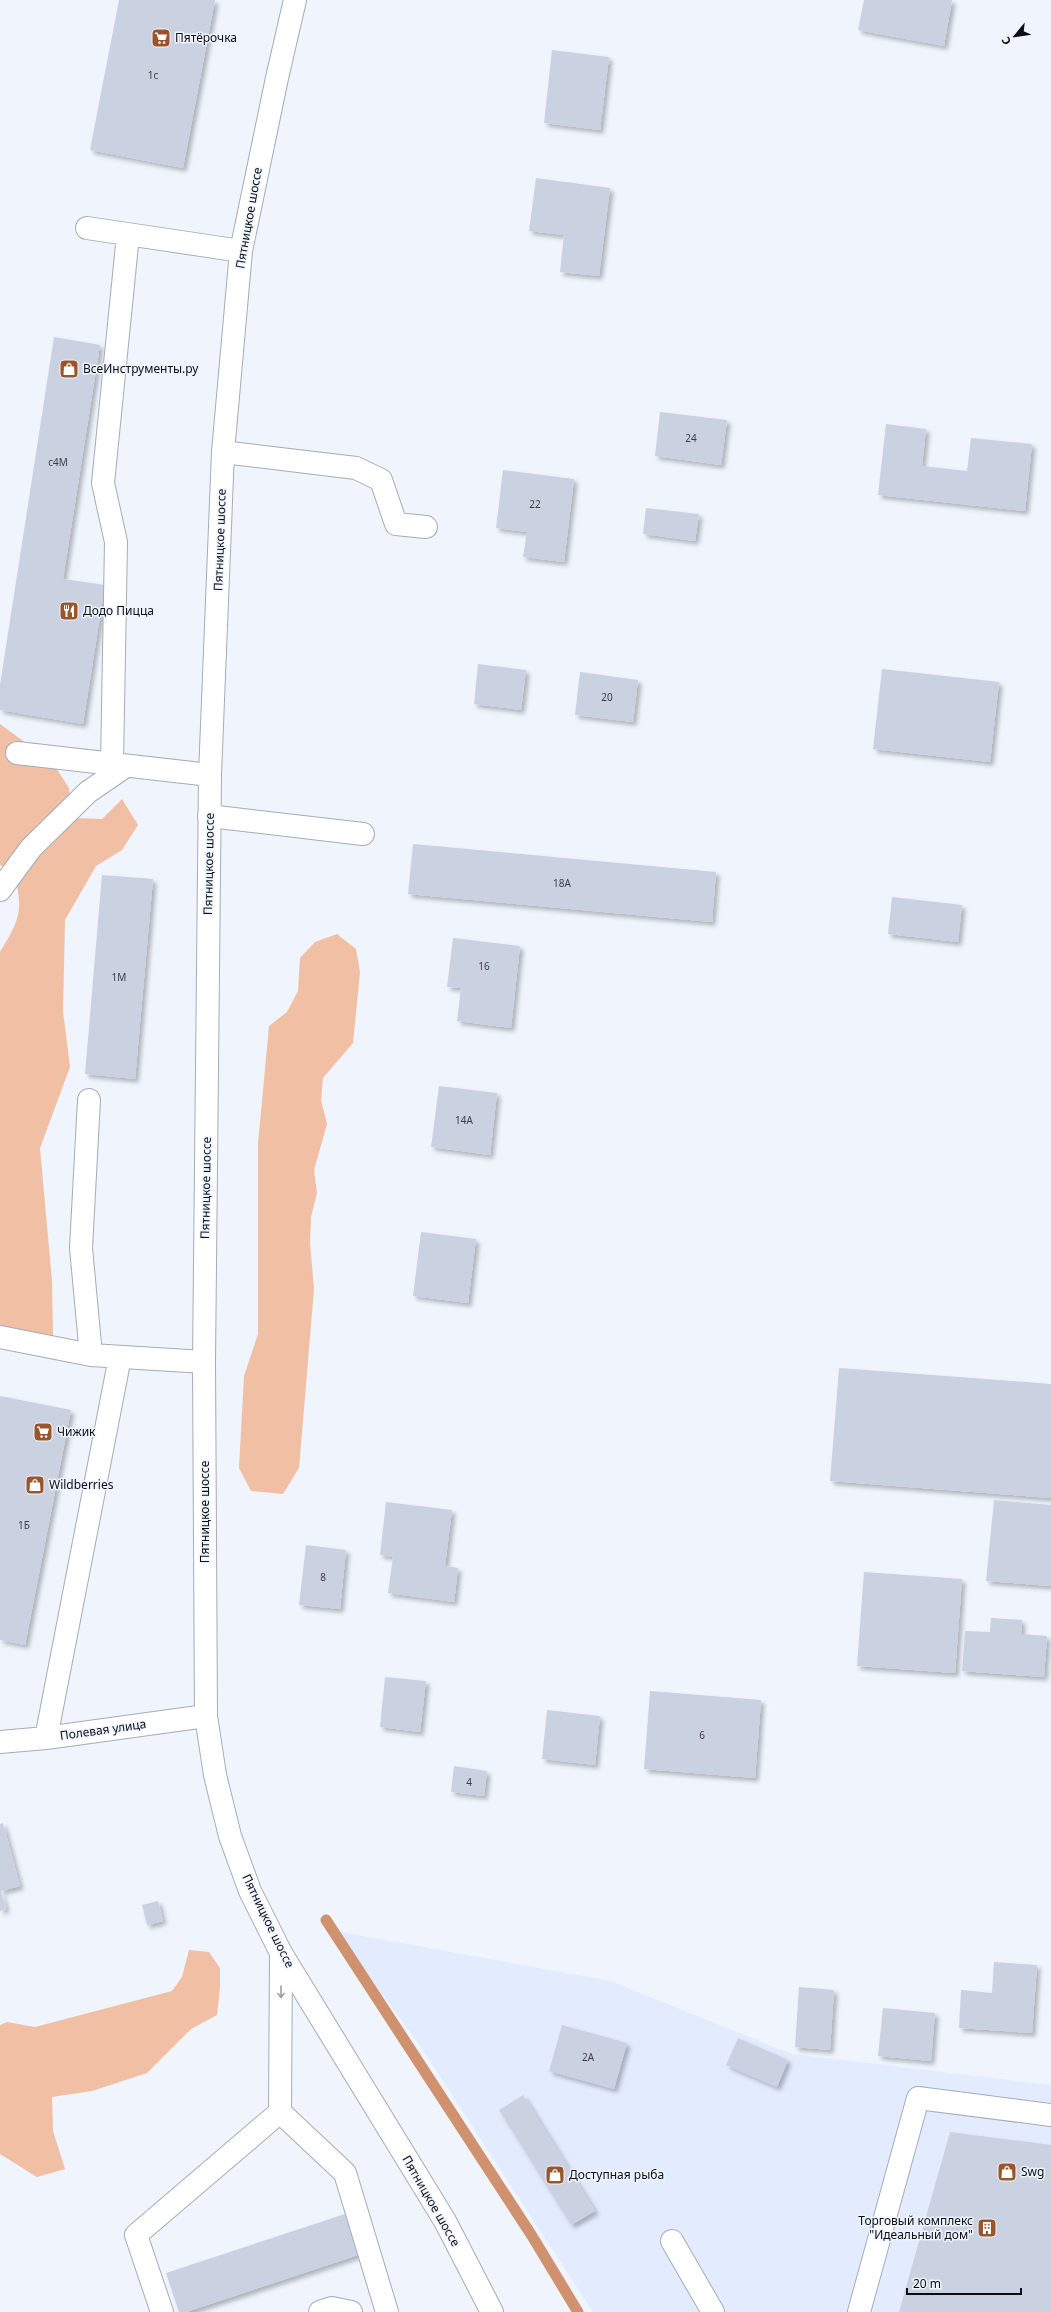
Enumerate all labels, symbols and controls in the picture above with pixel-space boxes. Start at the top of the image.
north arrow [995,16,1035,56]
supermarket icon: Пятёрочка [150,27,172,49]
place label: Пятёрочка [175,29,237,46]
text: С [998,34,1014,48]
house number: 1с [148,68,158,82]
street label: Пятницкое шоссе [231,166,266,270]
shop icon: ВсеИнструменты.ру [58,358,80,380]
place label: ВсеИнструменты.ру [83,360,199,377]
house number: 24 [685,431,697,445]
house number: с4М [48,455,68,469]
street label: Пятницкое шоссе [209,488,230,592]
house number: 22 [529,497,541,511]
restaurant icon: Додо Пицца [58,600,80,622]
place label: Додо Пицца [83,602,154,619]
house number: 20 [601,690,613,704]
street label: Пятницкое шоссе [199,812,218,915]
house number: 18А [553,876,572,890]
house number: 16 [478,959,490,973]
house number: 1М [112,970,126,984]
house number: 14А [455,1113,474,1127]
street label: Пятницкое шоссе [196,1136,215,1239]
supermarket icon: Чижик [32,1421,54,1443]
place label: Чижик [57,1423,96,1440]
street label: Пятницкое шоссе [196,1460,213,1563]
shop icon: Wildberries [24,1474,46,1496]
place label: Wildberries [49,1476,114,1493]
house number: 1Б [18,1518,30,1532]
house number: 8 [320,1570,326,1584]
street label: Полевая улица [59,1715,147,1744]
house number: 6 [699,1728,705,1742]
house number: 4 [466,1775,472,1789]
street label: Пятницкое шоссе [238,1871,299,1971]
one-way arrow [277,1985,285,1998]
house number: 2А [582,2050,595,2064]
street label: Пятницкое шоссе [398,2152,465,2250]
shop icon: Swg [996,2161,1018,2183]
place label: Swg [1021,2163,1044,2180]
shop icon: Доступная рыба [544,2164,566,2186]
place label: Доступная рыба [569,2166,664,2183]
place label: Торговый комплекс "Идеальный дом" [858,2212,973,2243]
building icon: Торговый комплекс "Идеальный дом" [976,2217,998,2239]
scale bar [907,2270,1021,2296]
text: 20 m [913,2275,941,2292]

